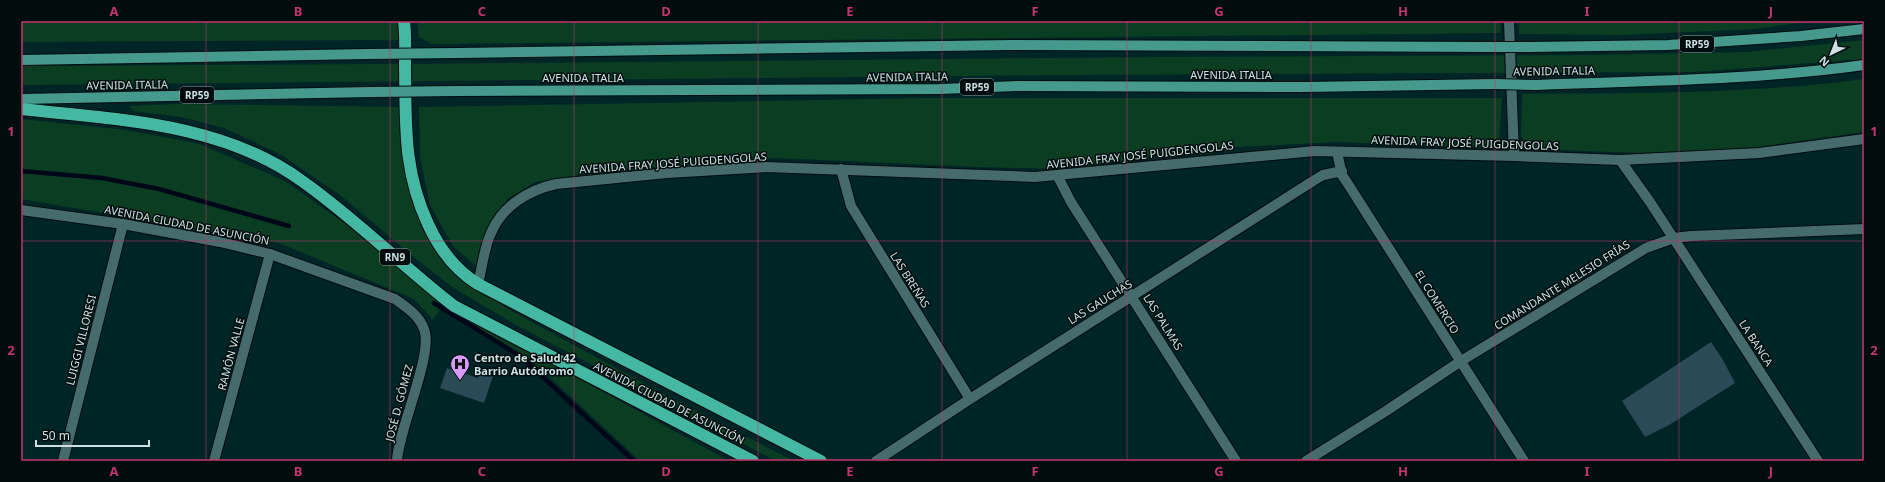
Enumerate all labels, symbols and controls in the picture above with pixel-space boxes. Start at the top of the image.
text: A [110,2,119,20]
text: B [294,2,302,20]
text: C [478,2,486,20]
text: D [661,2,671,20]
text: E [846,2,854,20]
text: F [1031,2,1039,20]
text: G [1214,2,1224,20]
text: H [1398,2,1408,20]
text: I [1584,2,1590,20]
text: J [1768,2,1773,20]
north arrow [1811,34,1851,74]
road number: RP59 [1680,36,1714,52]
text: N [1815,53,1832,70]
street label: AVENIDA ITALIA [1513,62,1596,79]
street label: AVENIDA ITALIA [1190,67,1273,82]
street label: AVENIDA ITALIA [866,68,949,85]
street label: AVENIDA ITALIA [542,70,625,85]
street label: AVENIDA ITALIA [86,76,169,93]
road number: RP59 [960,79,994,95]
road number: RP59 [180,87,214,103]
text: 1 [7,122,15,140]
text: 1 [1870,122,1878,140]
street label: AVENIDA FRAY JOSÉ PUIGDENGOLAS [1371,132,1559,153]
street label: AVENIDA FRAY JOSÉ PUIGDENGOLAS [1046,137,1234,172]
street label: AVENIDA FRAY JOSÉ PUIGDENGOLAS [579,148,767,177]
street label: AVENIDA CIUDAD DE ASUNCIÓN [103,201,271,248]
street label: COMANDANTE MELESIO FRÍAS [1491,236,1633,333]
road number: RN9 [380,249,410,265]
street label: LAS BREÑAS [887,249,934,311]
street label: EL COMERCIO [1412,267,1463,336]
street label: LAS GAUCHAS [1065,276,1135,327]
street label: LAS PALMAS [1140,291,1187,353]
street label: LUIGGI VILLORESI [62,293,99,387]
street label: RAMÓN VALLE [214,316,247,392]
street label: LA BANCA [1736,317,1777,369]
text: 2 [7,341,15,359]
text: 2 [1870,341,1878,359]
place label: Centro de Salud 42 Barrio Autódromo [474,350,576,378]
hospital icon: Centro de Salud 42 Barrio Autódromo [449,353,471,381]
street label: AVENIDA CIUDAD DE ASUNCIÓN [591,358,747,447]
street label: JOSÉ D. GÓMEZ [381,363,416,444]
scale bar [36,422,149,448]
text: 50 m [42,427,70,444]
text: A [110,462,119,480]
text: B [294,462,302,480]
text: C [478,462,486,480]
text: D [661,462,671,480]
text: E [846,462,854,480]
text: F [1031,462,1039,480]
text: G [1214,462,1224,480]
text: H [1398,462,1408,480]
text: I [1584,462,1590,480]
text: J [1768,462,1773,480]

